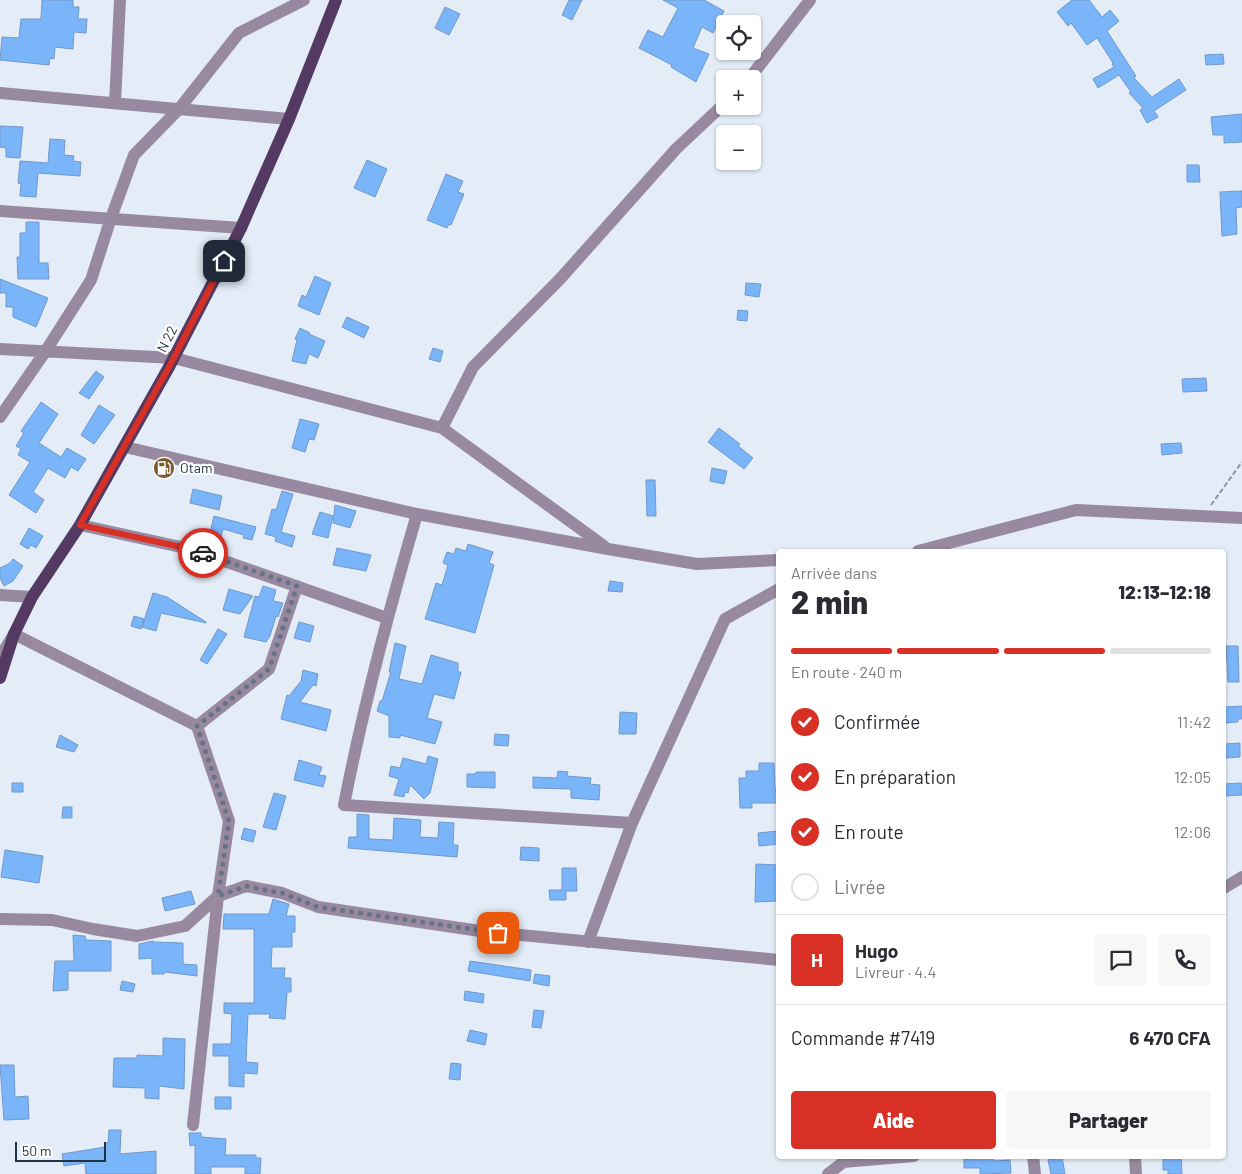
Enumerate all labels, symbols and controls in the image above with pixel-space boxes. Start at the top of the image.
map controls [716,15,761,170]
button: locate [716,15,761,60]
button: + [716,70,761,115]
button: − [716,125,761,170]
pin [203,240,245,282]
icon: home [210,247,238,275]
street label: N 22 [153,323,180,355]
fuel station icon: Otam [152,456,176,480]
place label: Otam [180,459,213,476]
courier [178,528,228,578]
icon: car [189,539,217,567]
text: Arrivée dans [791,563,877,582]
text: 12:13–12:18 [1118,580,1211,603]
text: 2 min [791,582,868,620]
text: En route · 240 m [791,662,902,681]
icon: check [791,708,819,736]
text: Confirmée [834,710,921,733]
text: 11:42 [1177,712,1211,731]
icon: check [791,763,819,791]
text: En préparation [834,765,956,788]
text: 12:05 [1174,767,1211,786]
icon: check [791,818,819,846]
text: En route [834,820,904,843]
text: 12:06 [1174,822,1211,841]
text: Livrée [834,875,886,898]
pin [477,912,519,954]
icon: bag [484,919,512,947]
button: chat [1095,934,1147,986]
button: phone [1159,934,1211,986]
text: Hugo [855,939,898,962]
text: H [811,948,823,971]
text: Livreur · 4.4 [855,962,936,981]
text: Commande #7419 [791,1026,935,1049]
text: 6 470 CFA [1129,1026,1211,1049]
button: Aide [791,1091,996,1149]
button: Partager [1006,1091,1211,1149]
scale bar [15,1139,106,1162]
text: 50 m [22,1142,51,1159]

